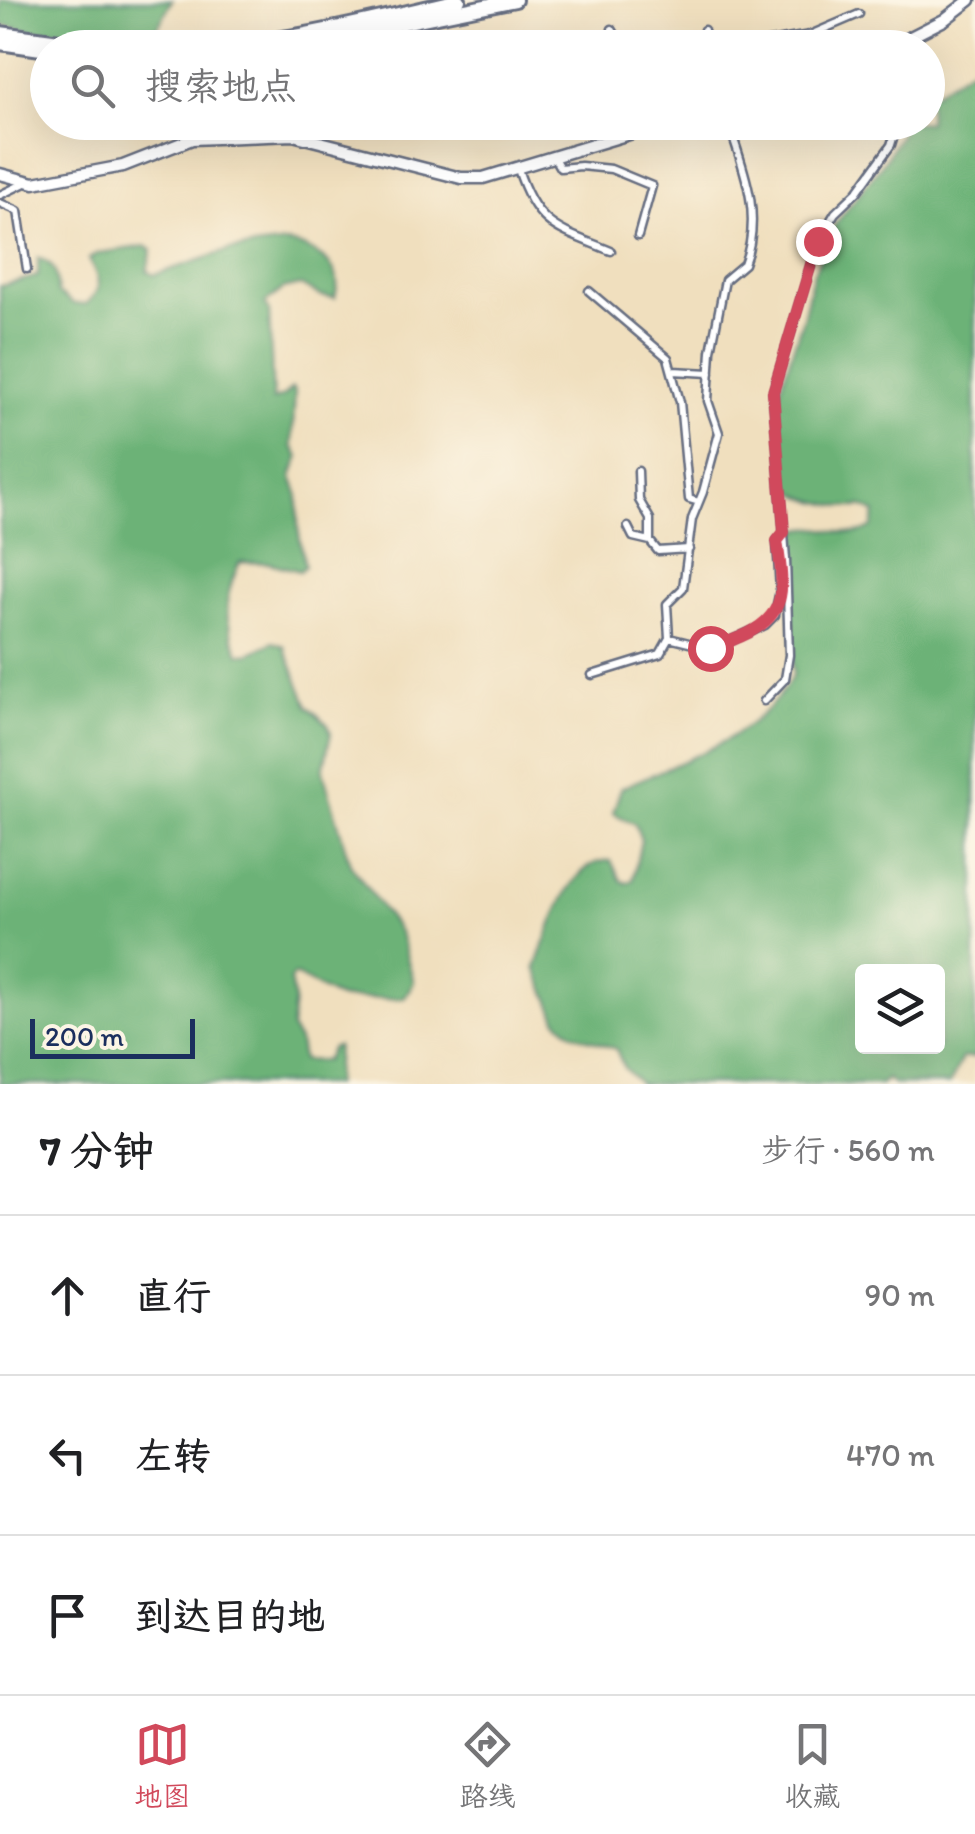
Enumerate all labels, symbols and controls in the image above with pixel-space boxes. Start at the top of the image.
search box [30,30,945,140]
icon: search [65,58,120,113]
text: 搜索地点 [145,63,297,109]
route end [796,219,842,265]
route start [688,626,734,672]
map controls [855,964,945,1054]
button: layers [855,964,945,1054]
scale bar [30,1014,195,1058]
text: 200 m [45,1019,124,1053]
text: 7 分钟 [40,1125,154,1176]
text: 步行 · 560 m [761,1131,935,1169]
icon: ahead [40,1268,95,1323]
text: 直行 [135,1273,211,1319]
text: 90 m [864,1276,935,1314]
icon: left [40,1428,95,1483]
text: 左转 [135,1433,211,1479]
text: 470 m [846,1436,935,1474]
icon: arrive [40,1588,95,1643]
text: 到达目的地 [135,1593,325,1639]
tab: 地图 [134,1717,191,1814]
tab: 路线 [459,1717,516,1814]
tab: 收藏 [784,1717,841,1814]

